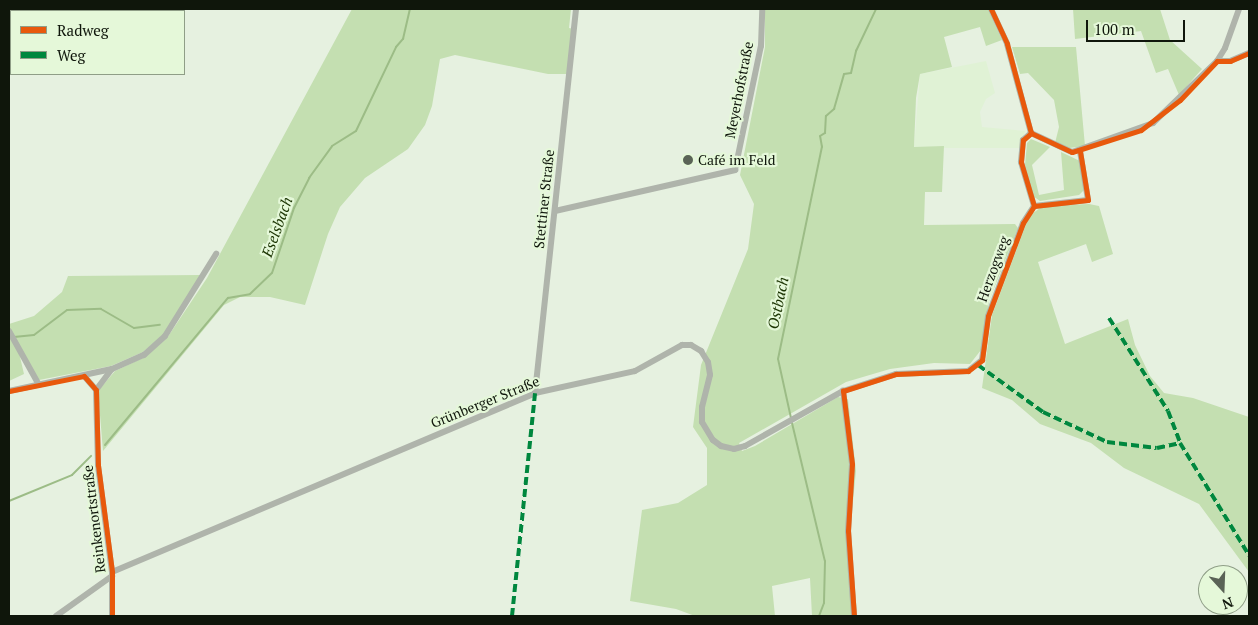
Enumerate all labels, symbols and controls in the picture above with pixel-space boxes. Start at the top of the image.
legend [10,10,185,75]
scale bar [1088,10,1187,42]
text: 100 m [1094,19,1135,39]
text: Radweg [57,20,109,40]
street label: Meyerhofstraße [721,40,757,140]
text: Weg [57,45,85,65]
street label: Stettiner Straße [530,149,558,249]
place label: Café im Feld [698,152,775,168]
marker: Café im Feld [682,154,694,166]
water label: Eselsbach [258,195,296,259]
street label: Herzogweg [973,234,1013,304]
water label: Ostbach [764,275,792,331]
street label: Grünberger Straße [428,373,542,431]
street label: Reinkenortstraße [79,464,109,574]
north arrow [1198,565,1248,615]
text: N [1220,593,1236,614]

